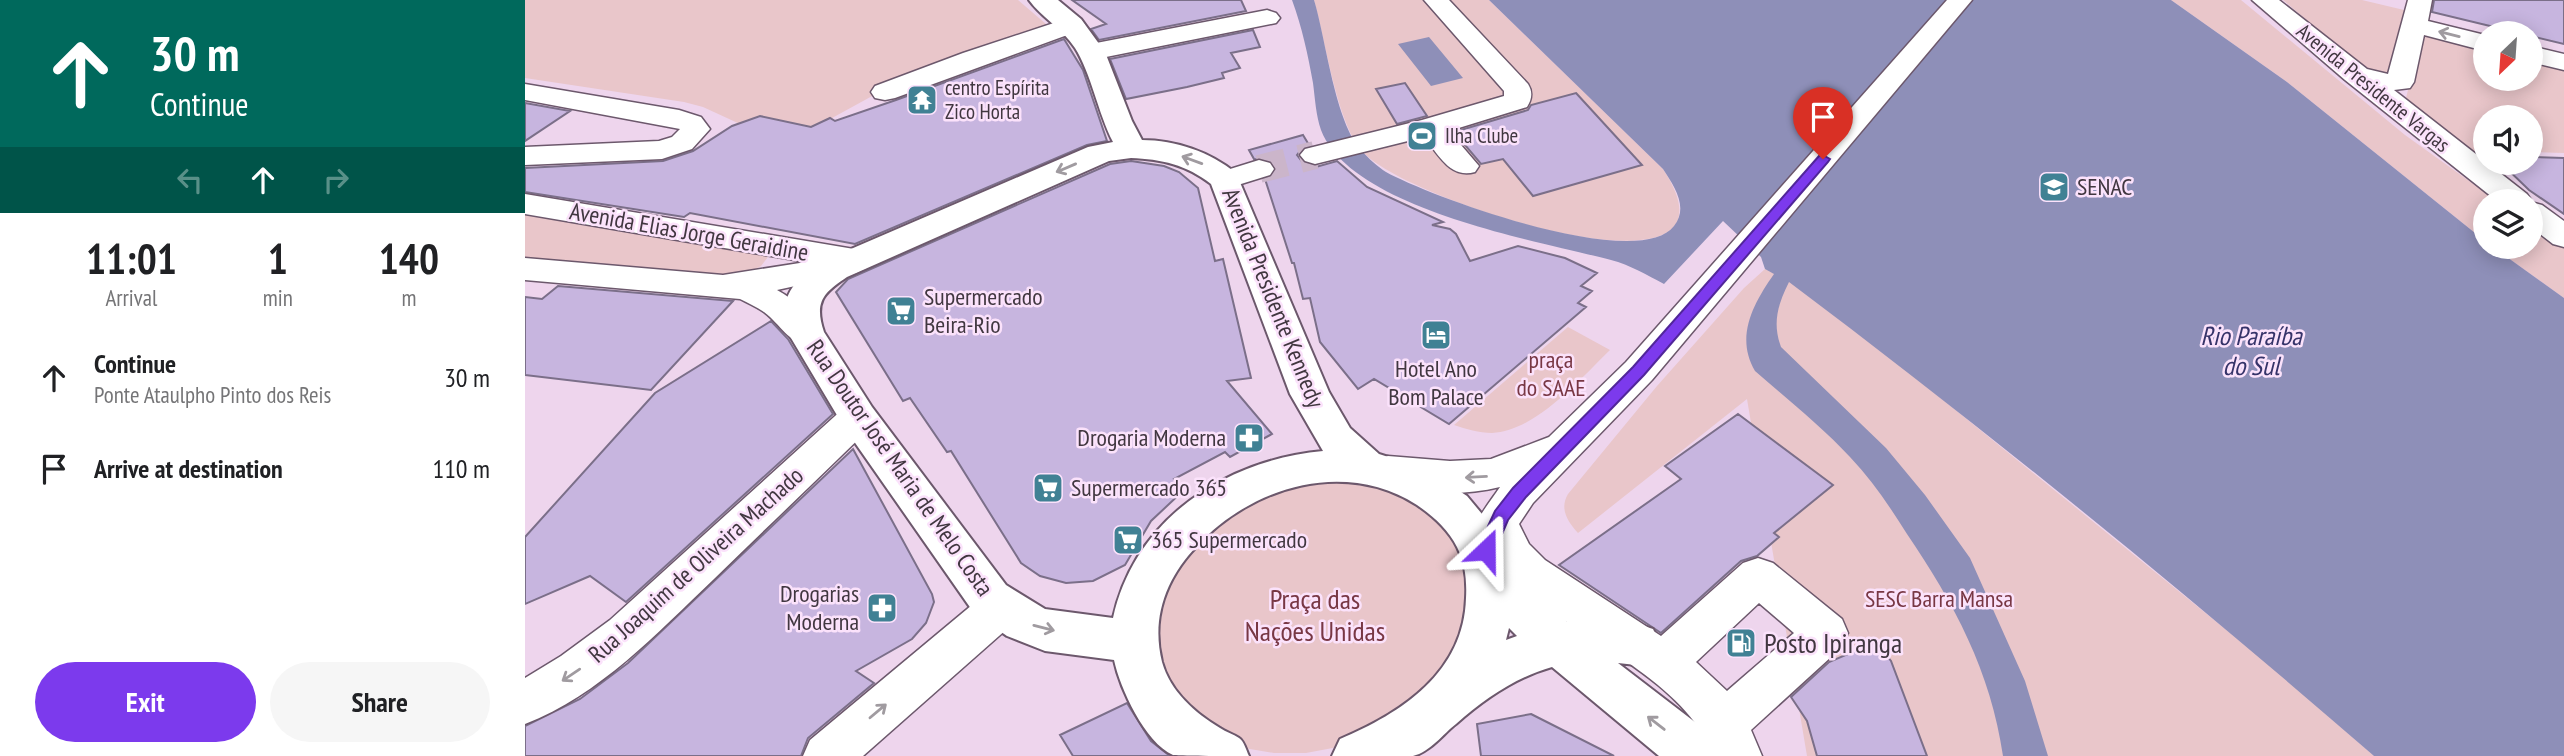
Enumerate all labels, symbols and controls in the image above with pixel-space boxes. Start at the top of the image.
street label: Avenida Presidente Vargas [2291,17,2455,158]
text: 30 m [150,21,239,85]
north arrow [2473,21,2543,91]
map controls [2473,21,2543,259]
one-way arrow [2439,27,2461,40]
icon: ahead [35,28,126,119]
place label: centro Espírita Zico Horta [945,74,1049,125]
text: Continue [150,83,249,125]
temple icon: centro Espírita Zico Horta [905,83,939,117]
pin [1793,87,1853,159]
icon: arrive [1804,98,1842,136]
button: sound [2473,105,2543,175]
sports icon: Ilha Clube [1405,119,1439,153]
place label: Ilha Clube [1445,122,1518,149]
one-way arrow [1181,153,1203,166]
icon: left [171,161,209,199]
icon: ahead [244,161,282,199]
icon: right [317,161,355,199]
one-way arrow [1056,162,1077,175]
school or university icon: SENAC [2037,170,2071,204]
place label: SENAC [2077,171,2132,202]
street label: Avenida Presidente Kennedy [1215,183,1332,412]
button: layers [2473,189,2543,259]
street label: Avenida Elias Jorge Geraidine [567,195,811,268]
text: 11:01 [86,231,177,286]
text: 1 [268,231,288,286]
text: 140 [379,231,439,286]
place label: Supermercado Beira-Rio [924,281,1043,340]
text: Arrival [105,283,157,312]
text: min [263,283,293,312]
text: m [401,283,416,312]
supermarket icon: Supermercado Beira-Rio [884,294,918,328]
hotel icon: Hotel Ano Bom Palace [1419,318,1453,352]
water label: Rio Paraíba do Sul [2200,319,2303,382]
street label: Rua Doutor José Maria de Melo Costa [800,334,1001,602]
park label: praça do SAAE [1516,344,1586,403]
text: Continue [94,347,176,380]
place label: Hotel Ano Bom Palace [1388,353,1484,412]
icon: ahead [35,359,73,397]
text: 30 m [444,361,490,394]
text: Ponte Ataulpho Pinto dos Reis [94,380,331,409]
pharmacy icon: Drogaria Moderna [1232,421,1266,455]
place label: Drogaria Moderna [1077,422,1226,453]
icon: arrive [35,450,73,488]
text: Arrive at destination [94,452,283,485]
text: 110 m [432,452,490,485]
street label: Rua Joaquim de Oliveira Machado [582,460,810,669]
supermarket icon: Supermercado 365 [1031,471,1065,505]
one-way arrow [1465,471,1488,484]
place label: Supermercado 365 [1071,472,1227,503]
position arrow [1449,513,1523,587]
supermarket icon: 365 Supermercado [1111,523,1145,557]
place label: 365 Supermercado [1151,524,1307,555]
place label: Drogarias Moderna [780,578,859,637]
park label: Praça das Nações Unidas [1245,580,1385,649]
park label: SESC Barra Mansa [1865,583,2013,614]
pharmacy icon: Drogarias Moderna [865,591,899,625]
one-way arrow [1033,622,1055,635]
place label: Posto Ipiranga [1764,624,1902,661]
fuel station icon: Posto Ipiranga [1724,626,1758,660]
button: Exit [35,662,256,742]
button: Share [270,662,490,742]
one-way arrow [562,668,581,683]
one-way arrow [869,703,887,719]
one-way arrow [1648,716,1666,731]

